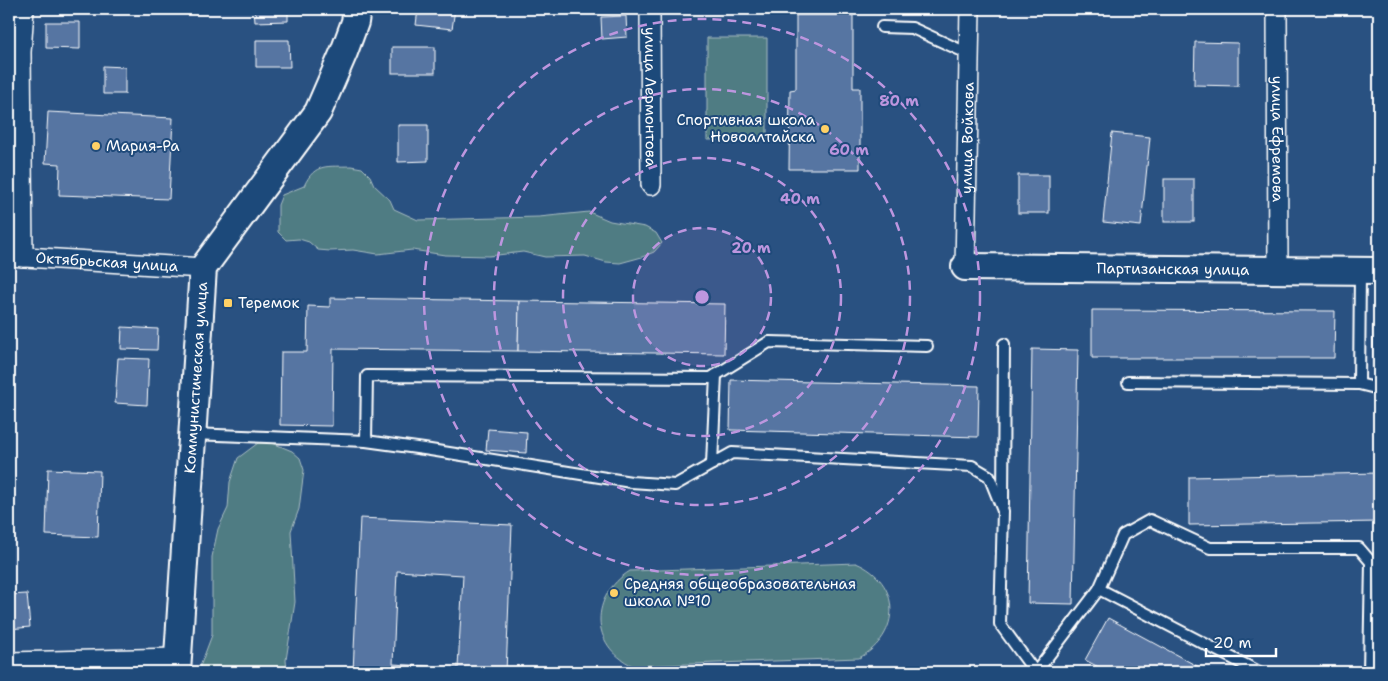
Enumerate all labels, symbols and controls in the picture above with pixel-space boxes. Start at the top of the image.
street label: улица Лермонтова [640,27,661,168]
street label: улица Ефремова [1267,76,1288,203]
street label: улица Войкова [956,81,979,194]
text: 80 m [879,91,919,111]
place label: Спортивная школа Новоалтайска [676,110,816,147]
marker: Спортивная школа Новоалтайска [819,123,831,135]
place label: Мария-Ра [106,136,180,156]
marker: Мария-Ра [90,140,102,152]
text: 60 m [829,140,869,160]
text: 40 m [780,189,820,209]
text: 20 m [731,238,771,258]
street label: Октябрьская улица [35,248,179,276]
street label: Партизанская улица [1096,258,1250,280]
street label: Коммунистическая улица [180,281,212,474]
centre of rings [693,288,711,306]
place label: Теремок [238,293,299,313]
marker: Теремок [222,297,234,309]
place label: Средняя общеобразовательная школа №10 [624,574,856,611]
marker: Средняя общеобразовательная школа №10 [608,587,620,599]
scale bar [1206,626,1276,658]
text: 20 m [1213,633,1252,653]

